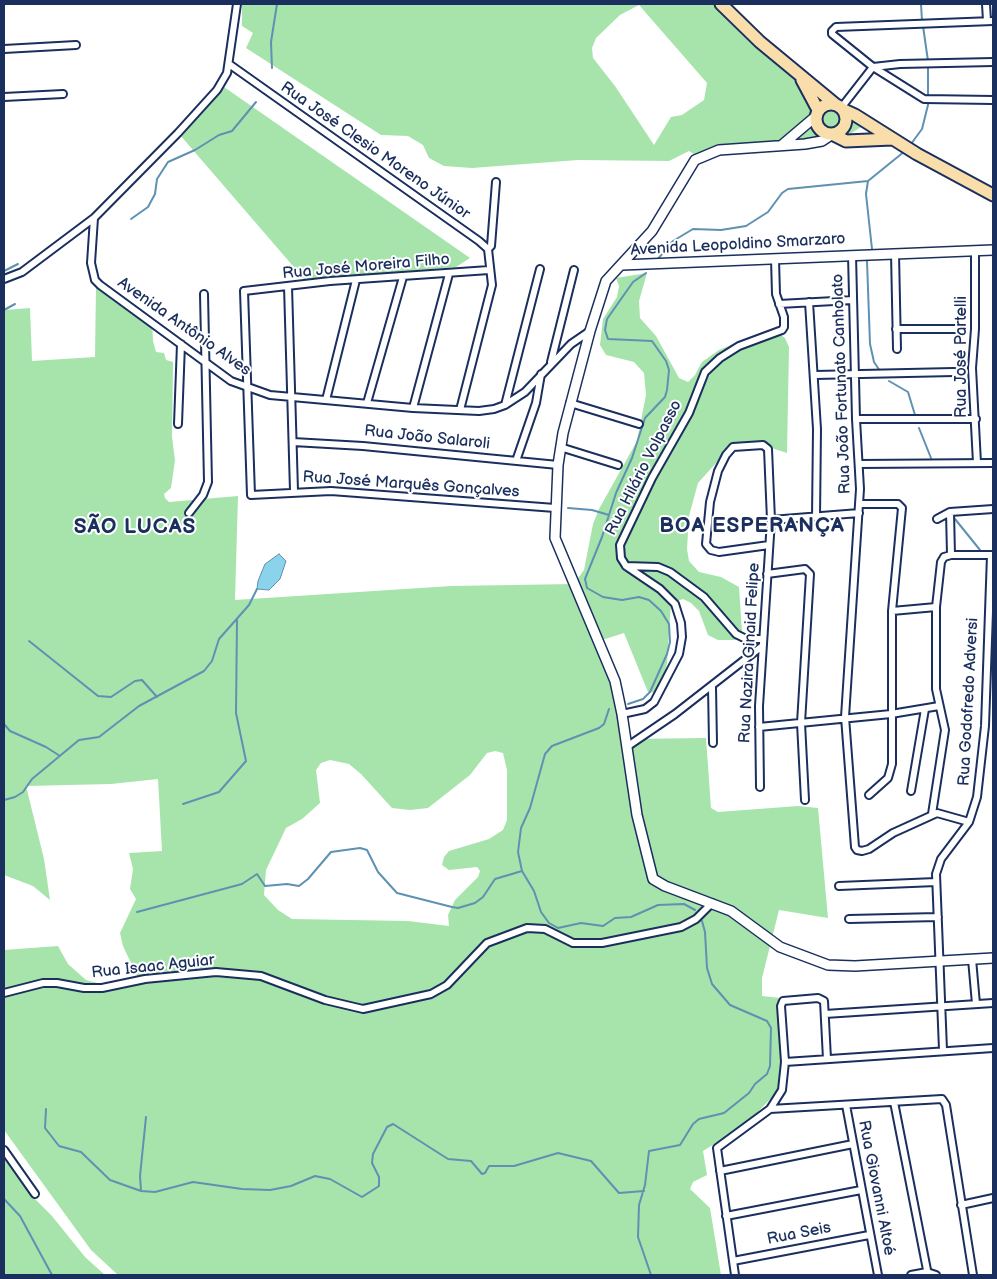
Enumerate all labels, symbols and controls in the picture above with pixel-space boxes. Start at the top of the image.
street label: Rua José Clesio Moreno Júnior [276,78,474,224]
street label: Avenida Leopoldino Smarzaro [630,230,846,260]
street label: Rua José Moreira Filho [282,250,450,284]
street label: Rua João Fortunato Canholato [829,273,855,495]
street label: Avenida Antônio Alves [114,274,254,380]
street label: Rua José Partelli [952,296,972,418]
street label: Rua Hilário Volpasso [602,397,686,539]
street label: Rua João Salaroli [363,422,491,454]
street label: Rua José Marquês Gonçalves [302,468,520,502]
district label: BOA ESPERANÇA [658,514,846,540]
district label: SÃO LUCAS [73,515,197,541]
street label: Rua Nazira Ginaid Felipe [736,562,764,744]
street label: Rua Godofredo Adversi [955,617,983,787]
street label: Rua Isaac Aguiar [91,951,215,983]
street label: Rua Giovanni Altoé [853,1119,899,1257]
street label: Rua Seis [766,1218,832,1250]

